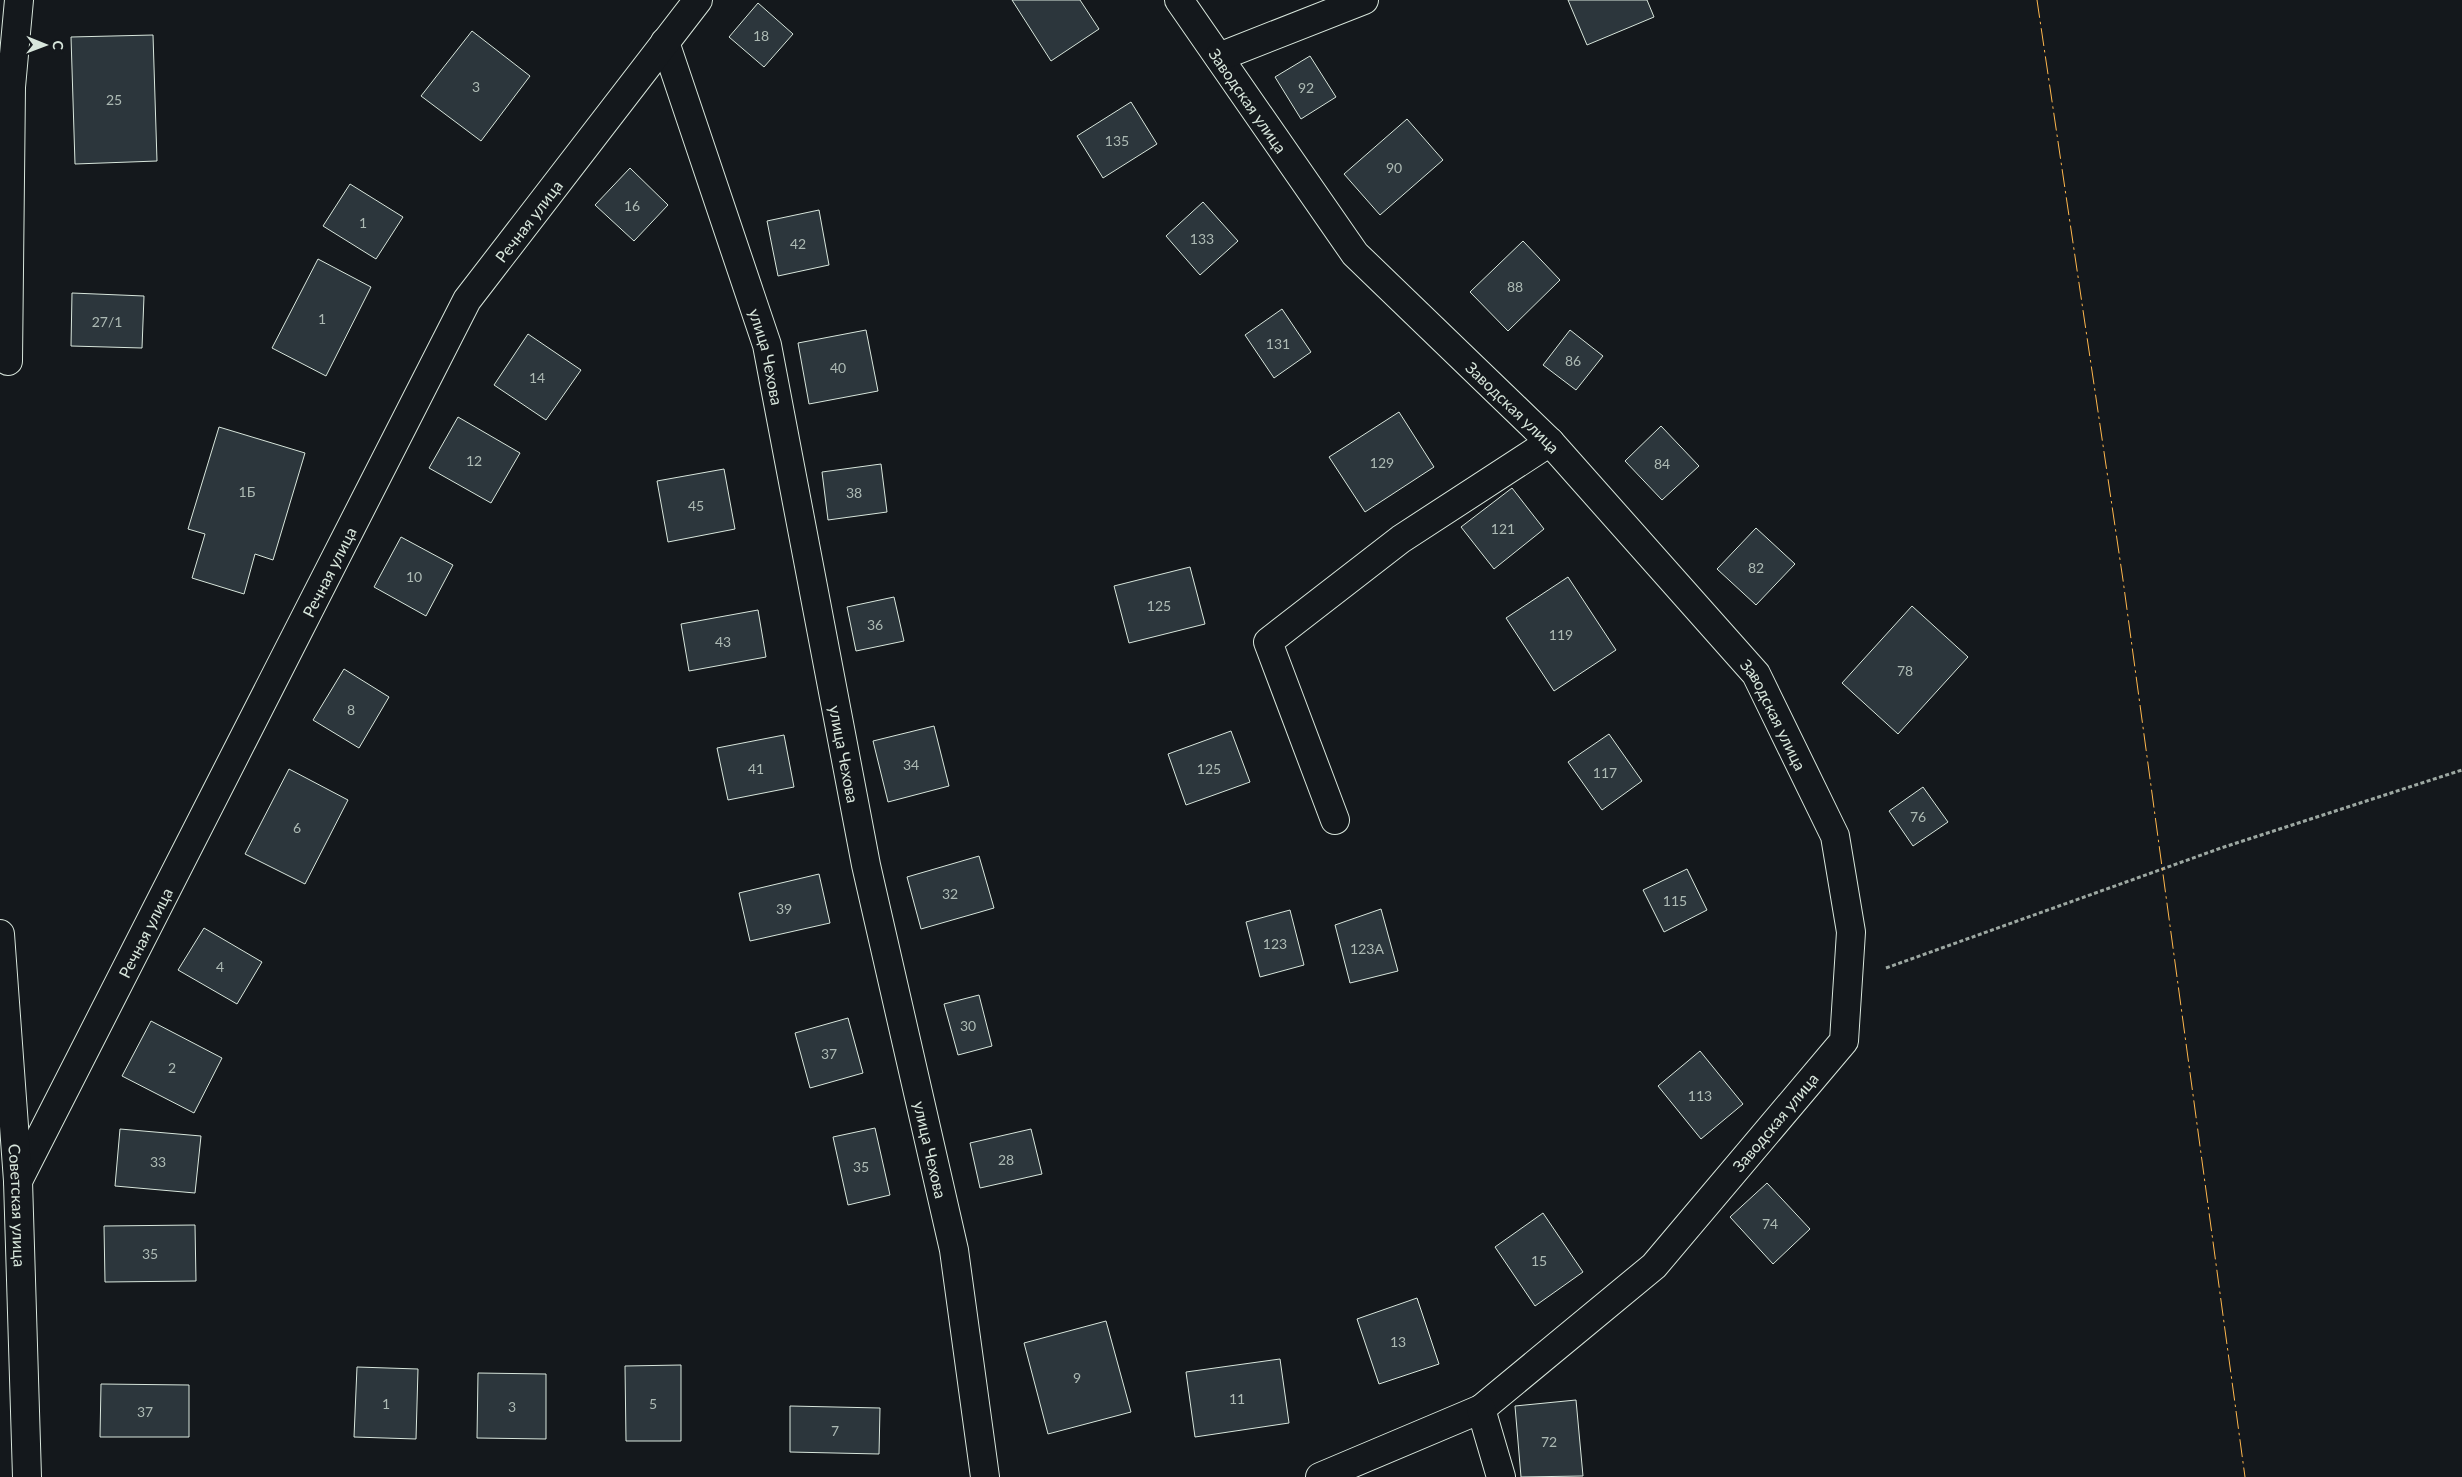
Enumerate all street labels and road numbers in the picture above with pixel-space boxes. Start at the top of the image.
street label: Заводская улица [1206,44,1291,156]
street label: Речная улица [491,176,566,265]
street label: улица Чехова [746,306,788,407]
street label: Заводская улица [1462,357,1564,456]
street label: Речная улица [298,523,359,620]
street label: Заводская улица [1737,654,1811,773]
street label: улица Чехова [826,703,863,804]
street label: Речная улица [114,884,176,981]
street label: Заводская улица [1728,1069,1822,1175]
street label: улица Чехова [911,1099,951,1200]
street label: Советская улица [6,1143,30,1267]

